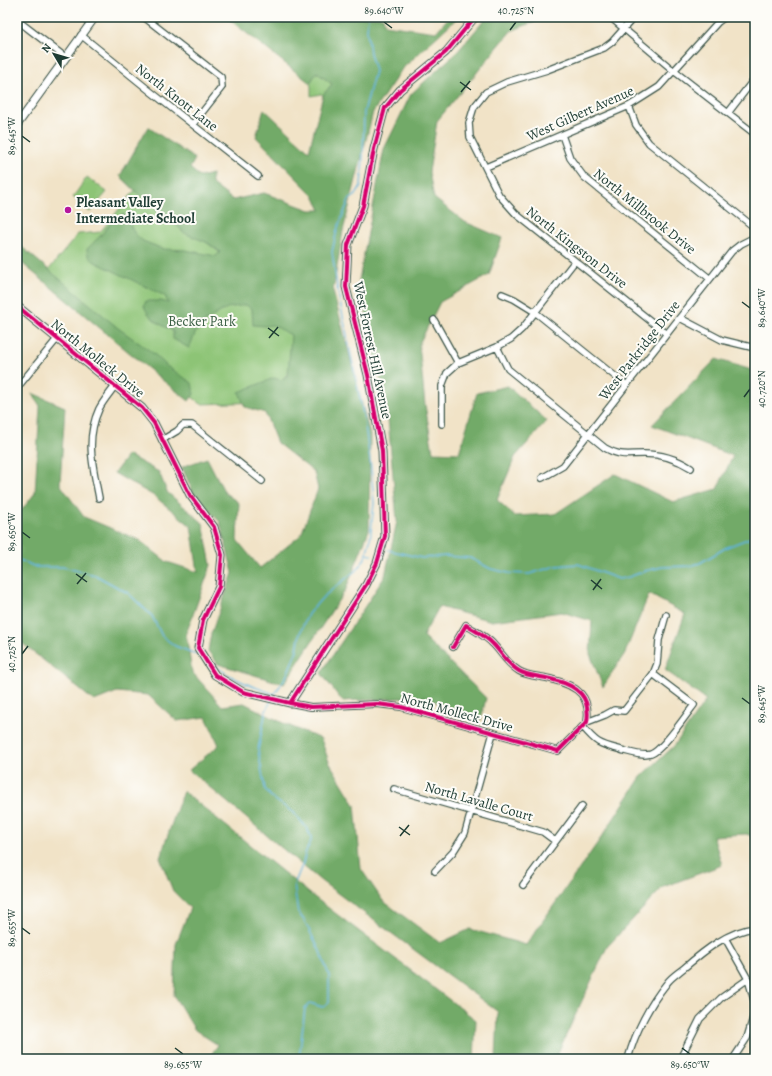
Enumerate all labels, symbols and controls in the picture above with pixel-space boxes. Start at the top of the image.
text: 89.640°W [364,4,404,17]
text: 40.725°N [498,4,534,17]
north arrow [34,34,74,74]
text: N [38,40,55,56]
street label: North Knott Lane [131,59,222,136]
street label: West Gilbert Avenue [523,81,637,146]
text: 89.645°W [5,116,18,155]
street label: North Millbrook Drive [589,164,700,259]
place label: Pleasant Valley Intermediate School [76,193,195,228]
street label: North Kingston Drive [522,202,631,293]
marker: Pleasant Valley Intermediate School [63,205,73,215]
street label: West Forrest Hill Avenue [348,279,396,421]
text: 89.640°W [755,288,768,328]
street label: West Parkridge Drive [594,296,684,405]
park label: Becker Park [168,312,236,331]
street label: North Molleck Drive [47,315,149,402]
text: 40.720°N [755,370,768,408]
text: 89.650°W [5,512,18,552]
text: 40.725°N [5,636,18,672]
text: 89.645°W [755,684,768,723]
street label: North Molleck Drive [399,688,515,737]
street label: North Lavalle Court [423,777,536,826]
text: 89.655°W [5,908,18,947]
text: 89.655°W [164,1058,203,1071]
text: 89.650°W [670,1058,710,1071]

